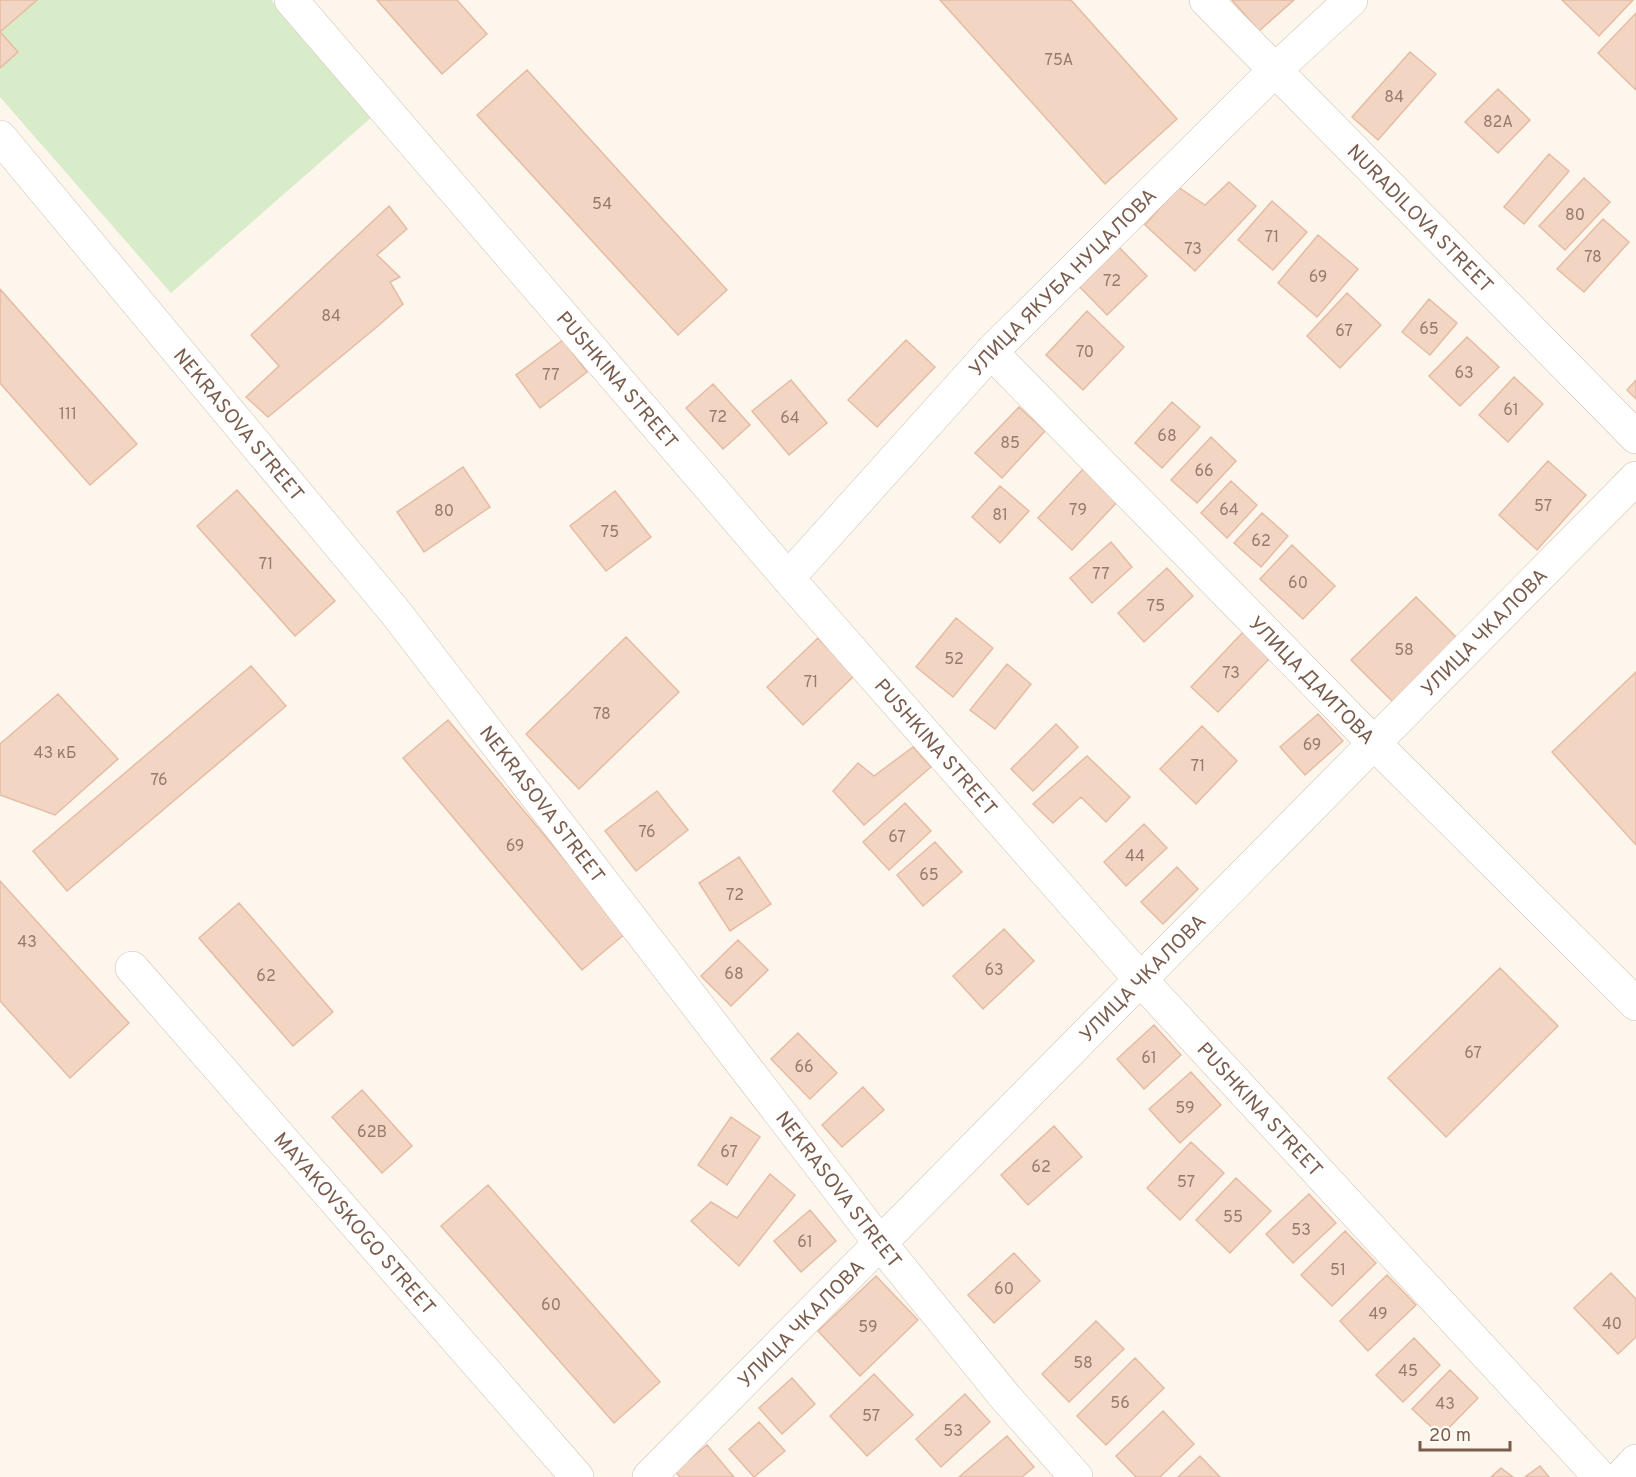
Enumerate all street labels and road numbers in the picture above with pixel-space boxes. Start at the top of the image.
street label: NURADILOVA STREET [1340,140,1498,299]
street label: УЛИЦА ЯКУБА НУЦАЛОВА [964,184,1163,383]
street label: PUSHKINA STREET [549,307,683,456]
street label: NEKRASOVA STREET [166,344,309,508]
street label: УЛИЦА ЧКАЛОВА [1416,564,1554,703]
street label: УЛИЦА ДАИТОВА [1242,612,1379,751]
street label: PUSHKINA STREET [867,674,1002,822]
street label: NEKRASOVA STREET [472,721,610,889]
street label: УЛИЦА ЧКАЛОВА [1075,910,1213,1049]
street label: PUSHKINA STREET [1190,1038,1327,1183]
street label: NEKRASOVA STREET [769,1107,906,1274]
street label: MAYAKOVSKOGO STREET [267,1128,441,1321]
street label: УЛИЦА ЧКАЛОВА [733,1255,871,1394]

